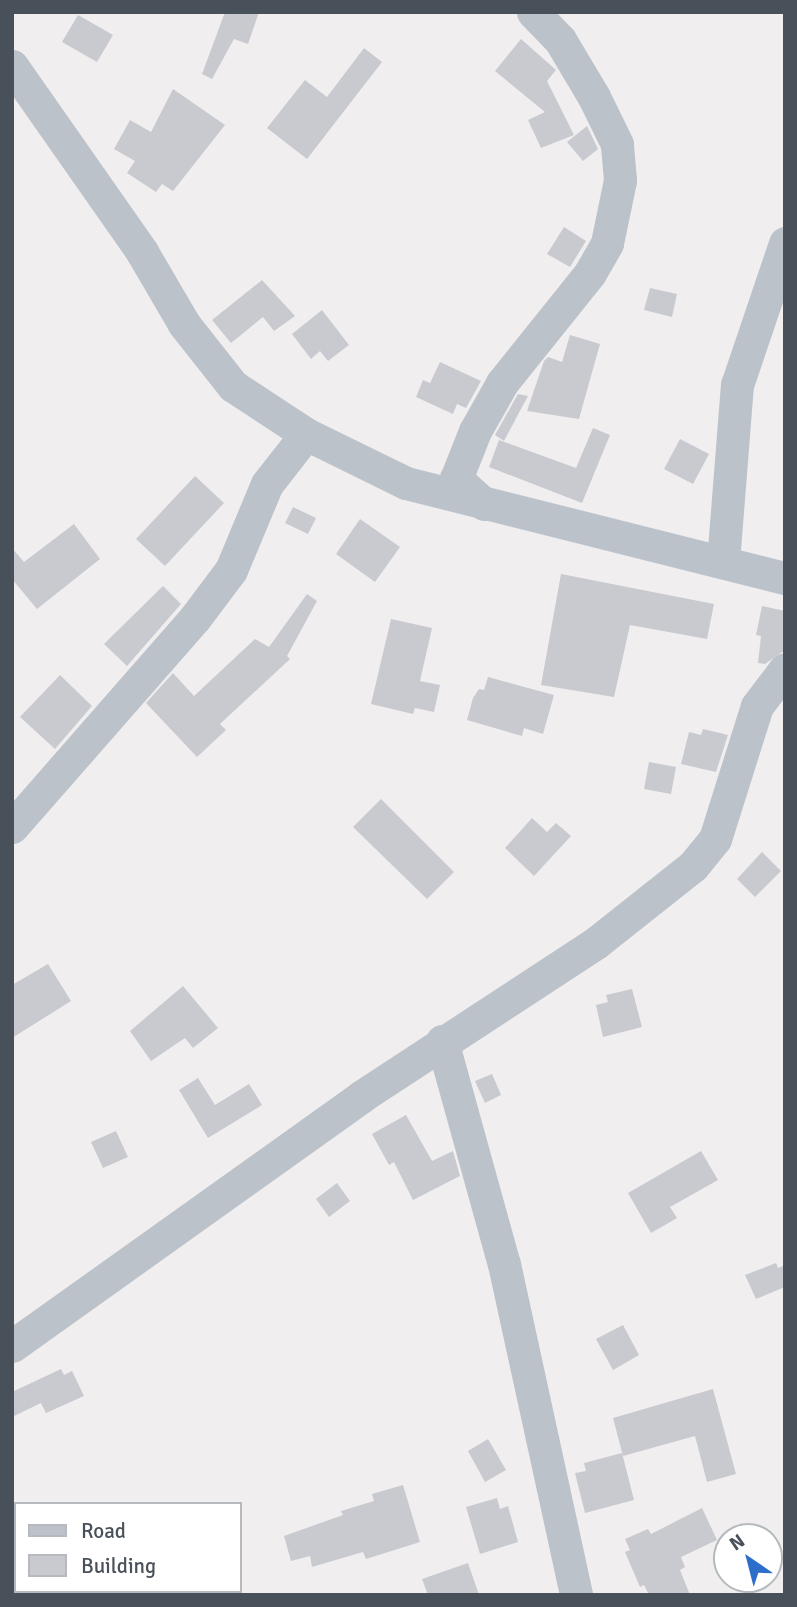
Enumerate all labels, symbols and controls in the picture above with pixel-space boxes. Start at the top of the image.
legend [14,1502,242,1593]
text: Road [81,1518,126,1544]
north arrow [713,1523,783,1593]
text: N [725,1529,749,1556]
text: Building [81,1553,156,1579]

